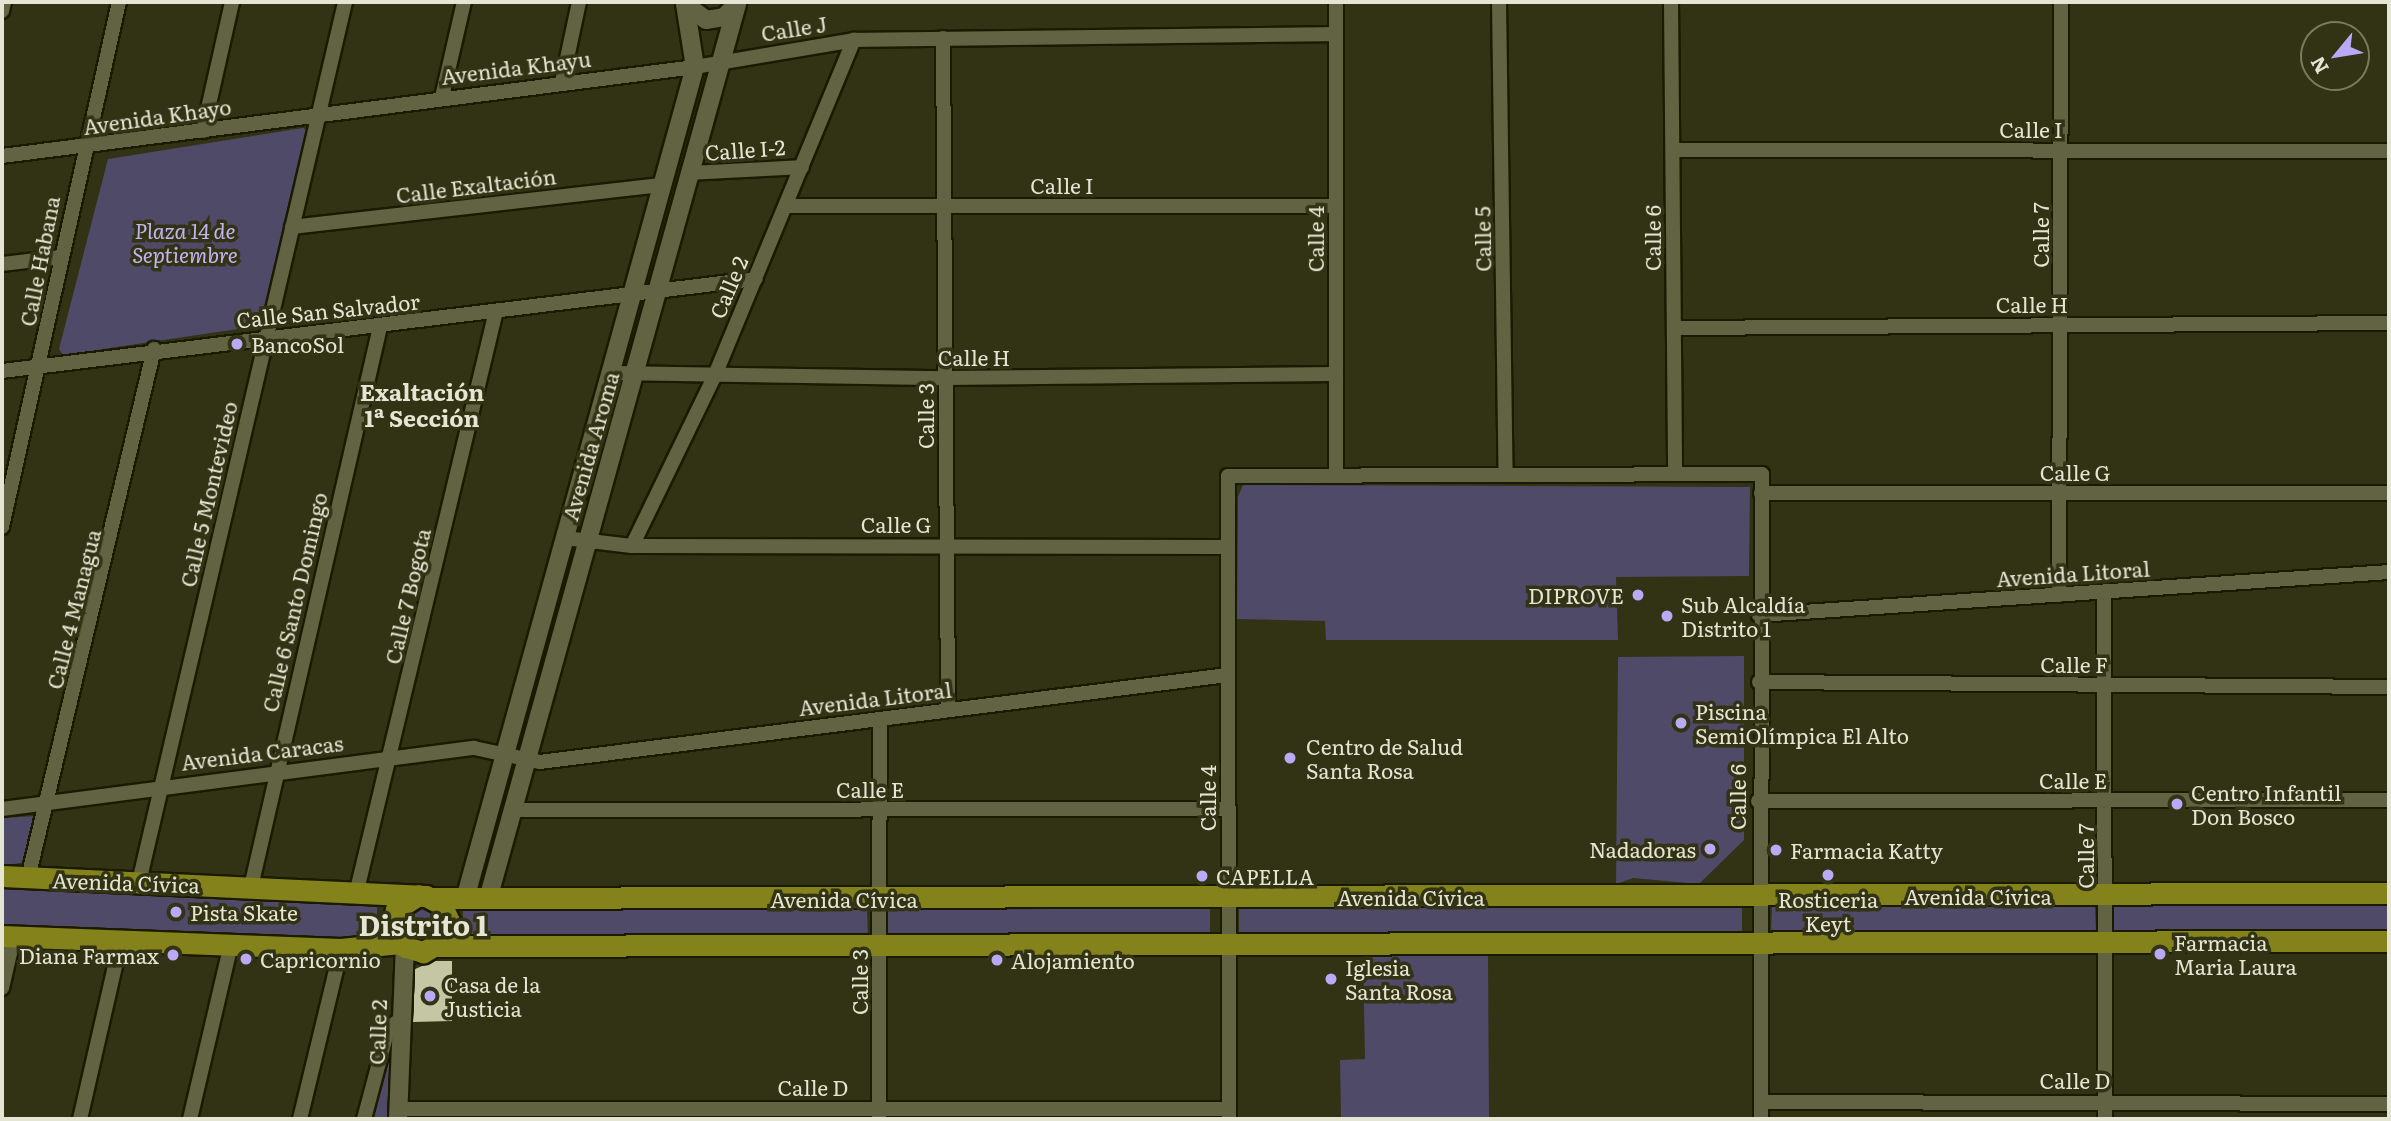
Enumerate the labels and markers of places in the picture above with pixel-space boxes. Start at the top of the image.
place label: BancoSol [251,331,344,357]
marker: BancoSol [229,336,245,352]
place label: DIPROVE [1528,582,1624,608]
marker: DIPROVE [1630,587,1646,603]
place label: Sub Alcaldía Distrito 1 [1681,591,1805,641]
marker: Sub Alcaldía Distrito 1 [1659,608,1675,624]
place label: Piscina SemiOlímpica El Alto [1695,698,1909,748]
marker: Piscina SemiOlímpica El Alto [1673,715,1689,731]
place label: Centro de Salud Santa Rosa [1306,733,1463,783]
marker: Centro de Salud Santa Rosa [1280,748,1300,768]
place label: Centro Infantil Don Bosco [2191,779,2341,829]
marker: Centro Infantil Don Bosco [2169,796,2185,812]
place label: Nadadoras [1589,836,1696,862]
place label: Farmacia Katty [1790,837,1943,863]
marker: Nadadoras [1702,841,1718,857]
marker: Farmacia Katty [1768,842,1784,858]
place label: CAPELLA [1216,863,1314,889]
marker: Rosticeria Keyt [1820,867,1836,883]
marker: CAPELLA [1194,868,1210,884]
place label: Rosticeria Keyt [1778,886,1878,936]
place label: Pista Skate [190,899,298,925]
marker: Pista Skate [168,904,184,920]
place label: Farmacia Maria Laura [2174,929,2297,979]
place label: Diana Farmax [19,942,159,968]
place label: Capricornio [260,946,381,972]
marker: Farmacia Maria Laura [2152,946,2168,962]
marker: Diana Farmax [165,947,181,963]
place label: Alojamiento [1011,947,1135,973]
marker: Capricornio [238,951,254,967]
marker: Alojamiento [989,952,1005,968]
place label: Iglesia Santa Rosa [1345,954,1453,1004]
place label: Casa de la Justicia [444,971,541,1021]
marker: Iglesia Santa Rosa [1323,971,1339,987]
marker: Casa de la Justicia [422,988,438,1004]

